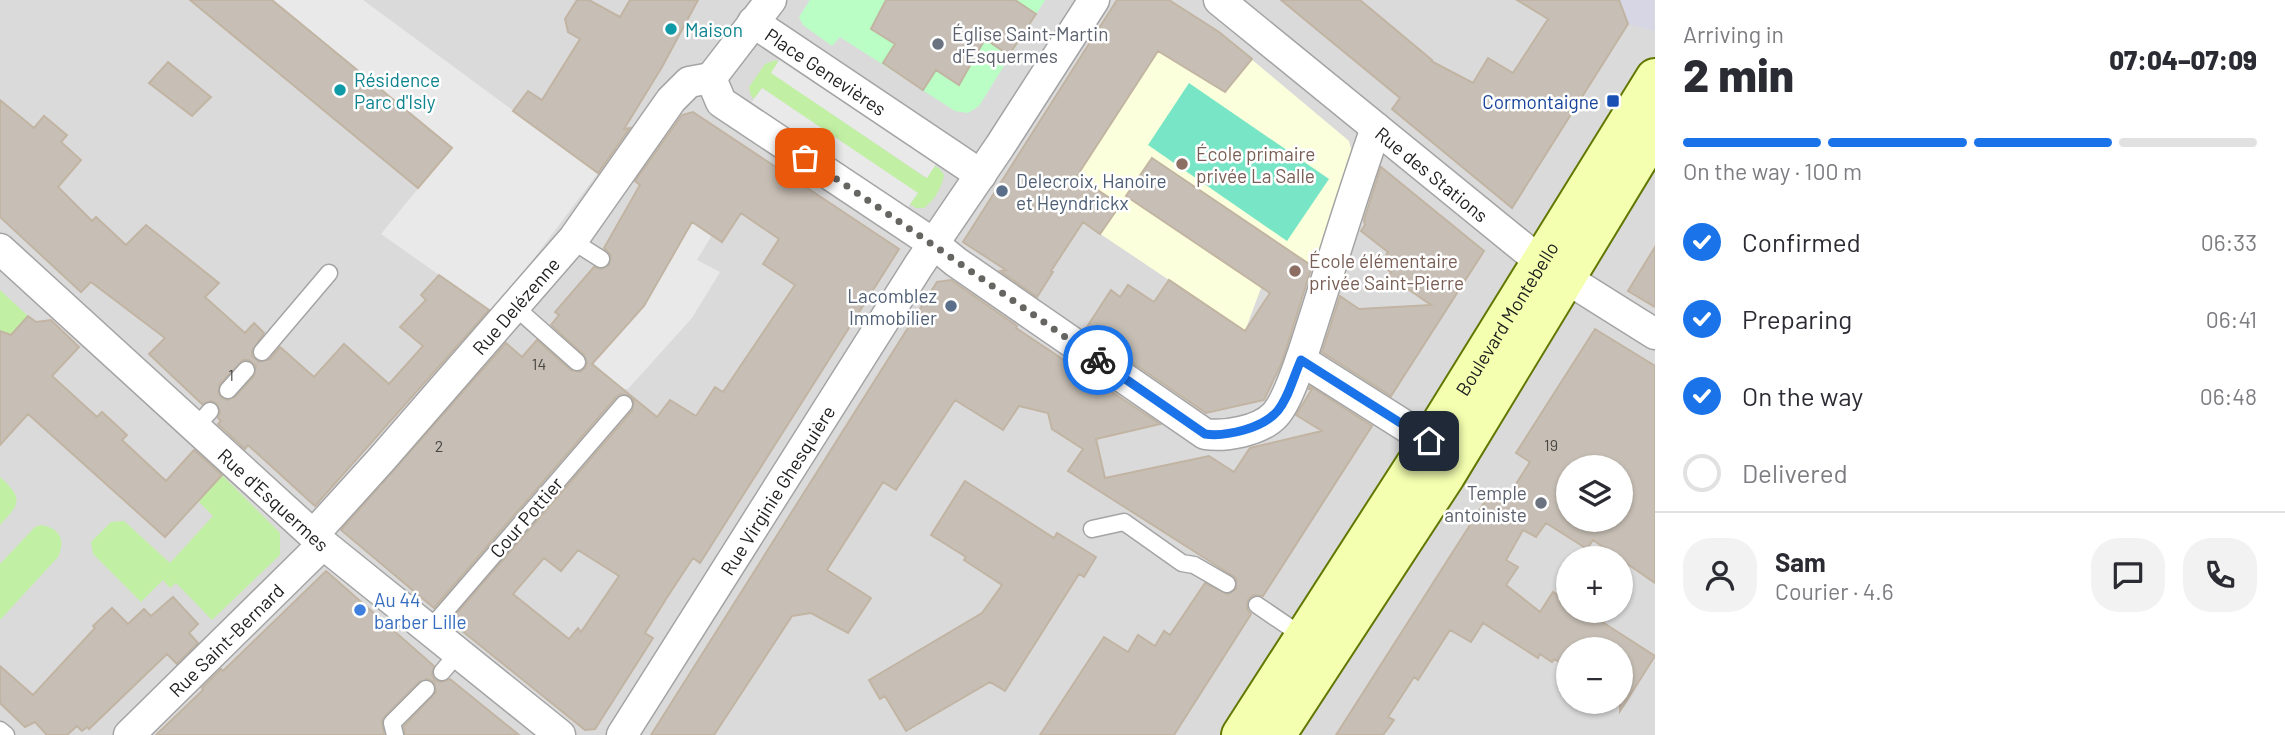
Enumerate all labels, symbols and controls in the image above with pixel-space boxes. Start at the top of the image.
place label: Maison [685,18,743,41]
text: Arriving in [1683,20,1784,48]
marker: Maison [663,21,679,37]
street label: Place Genevières [761,22,891,120]
place label: Église Saint-Martin d'Esquermes [952,22,1108,67]
marker: Église Saint-Martin d'Esquermes [930,36,946,52]
text: 07:04–07:09 [2109,44,2257,75]
text: 2 min [1683,46,1794,101]
place label: Résidence Parc d'Isly [354,68,440,113]
marker: Résidence Parc d'Isly [332,82,348,98]
place label: Cormontaigne [1482,90,1599,113]
marker: Cormontaigne [1605,93,1621,109]
street label: Rue des Stations [1371,121,1493,226]
pin [775,128,835,188]
icon: bag [786,139,824,177]
place label: École primaire privée La Salle [1196,142,1315,187]
marker: École primaire privée La Salle [1174,156,1190,172]
text: On the way · 100 m [1683,157,1862,185]
place label: Delecroix, Hanoire et Heyndrickx [1016,169,1167,214]
marker: Delecroix, Hanoire et Heyndrickx [994,183,1010,199]
icon: check [1683,223,1721,261]
text: Confirmed [1742,226,1861,257]
text: 06:33 [2201,228,2257,256]
street label: Boulevard Montebello [1450,237,1562,399]
place label: École élémentaire privée Saint-Pierre [1309,249,1464,294]
street label: Rue Delézenne [467,252,564,359]
marker: École élémentaire privée Saint-Pierre [1287,263,1303,279]
place label: Lacomblez Immobilier [847,284,937,329]
marker: Lacomblez Immobilier [943,298,959,314]
icon: check [1683,300,1721,338]
text: Preparing [1742,303,1852,334]
text: 06:41 [2206,305,2257,333]
courier [1063,325,1133,395]
icon: bike [1079,341,1117,379]
house number: 14 [532,354,546,373]
house number: 1 [228,365,234,384]
icon: check [1683,377,1721,415]
text: On the way [1742,380,1863,411]
text: 06:48 [2200,382,2257,410]
street label: Rue Virginie Ghesquière [715,401,839,579]
pin [1399,411,1459,471]
icon: home [1410,422,1448,460]
house number: 19 [1544,435,1558,454]
house number: 2 [435,436,443,455]
street label: Rue d'Esquermes [214,443,334,555]
map controls [1556,455,1633,714]
button: layers [1556,455,1633,532]
text: Delivered [1742,457,1848,488]
street label: Cour Pottier [485,472,567,562]
place label: Temple antoiniste [1444,481,1527,526]
marker: Temple antoiniste [1533,495,1549,511]
button: person [1683,538,1757,612]
button: chat [2091,538,2165,612]
button: phone [2183,538,2257,612]
button: + [1556,546,1633,623]
text: Sam [1775,546,1826,577]
text: Courier · 4.6 [1775,577,1894,605]
street label: Rue Saint-Bernard [164,578,288,701]
place label: Au 44 barber Lille [374,588,467,633]
marker: Au 44 barber Lille [352,602,368,618]
button: − [1556,637,1633,714]

